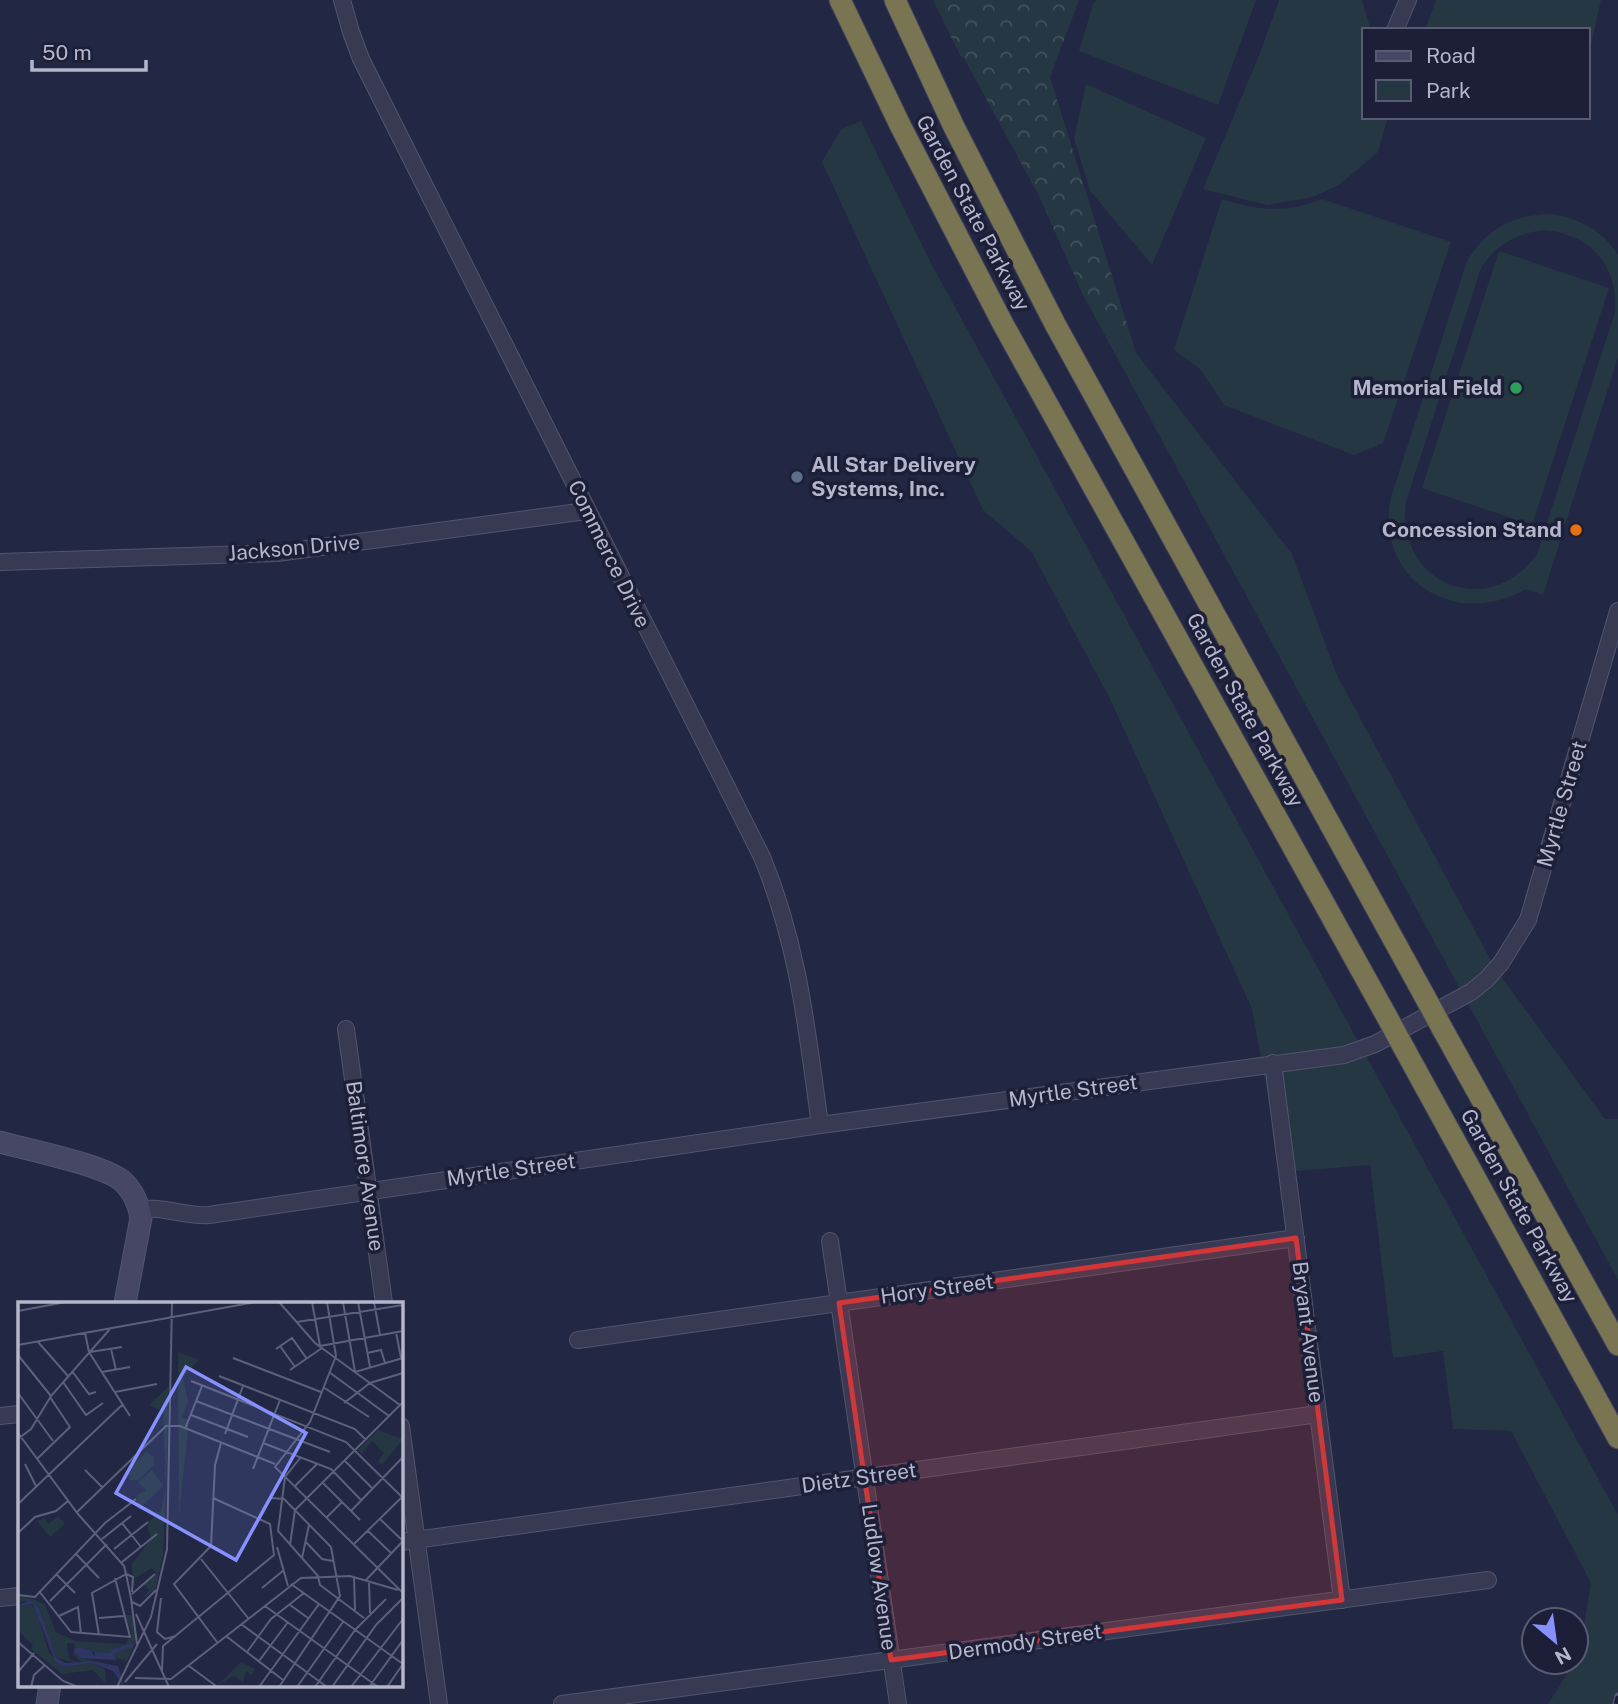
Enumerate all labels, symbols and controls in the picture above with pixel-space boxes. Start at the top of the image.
scale bar [32,28,145,72]
legend [1362,28,1590,119]
text: 50 m [42,40,92,65]
text: Road [1426,43,1476,68]
text: Park [1426,78,1471,103]
street label: Garden State Parkway [911,111,1036,315]
place label: Memorial Field [1353,375,1502,400]
marker: Memorial Field [1508,380,1524,396]
place label: All Star Delivery Systems, Inc. [811,452,976,501]
marker: All Star Delivery Systems, Inc. [789,469,805,485]
street label: Commerce Drive [563,476,656,632]
place label: Concession Stand [1382,517,1562,542]
marker: Concession Stand [1568,522,1584,538]
street label: Jackson Drive [227,529,361,566]
street label: Garden State Parkway [1182,608,1309,811]
street label: Myrtle Street [1532,738,1591,870]
street label: Myrtle Street [1007,1069,1139,1112]
street label: Baltimore Avenue [341,1079,390,1253]
street label: Garden State Parkway [1456,1104,1583,1307]
street label: Myrtle Street [445,1148,577,1191]
street label: Bryant Avenue [1287,1260,1330,1404]
street label: Hory Street [879,1268,995,1309]
inset map [18,1302,402,1686]
street label: Dietz Street [800,1457,918,1498]
street label: Ludlow Avenue [857,1502,902,1652]
north arrow [1520,1606,1590,1676]
street label: Dermody Street [947,1618,1103,1665]
text: N [1551,1643,1575,1669]

